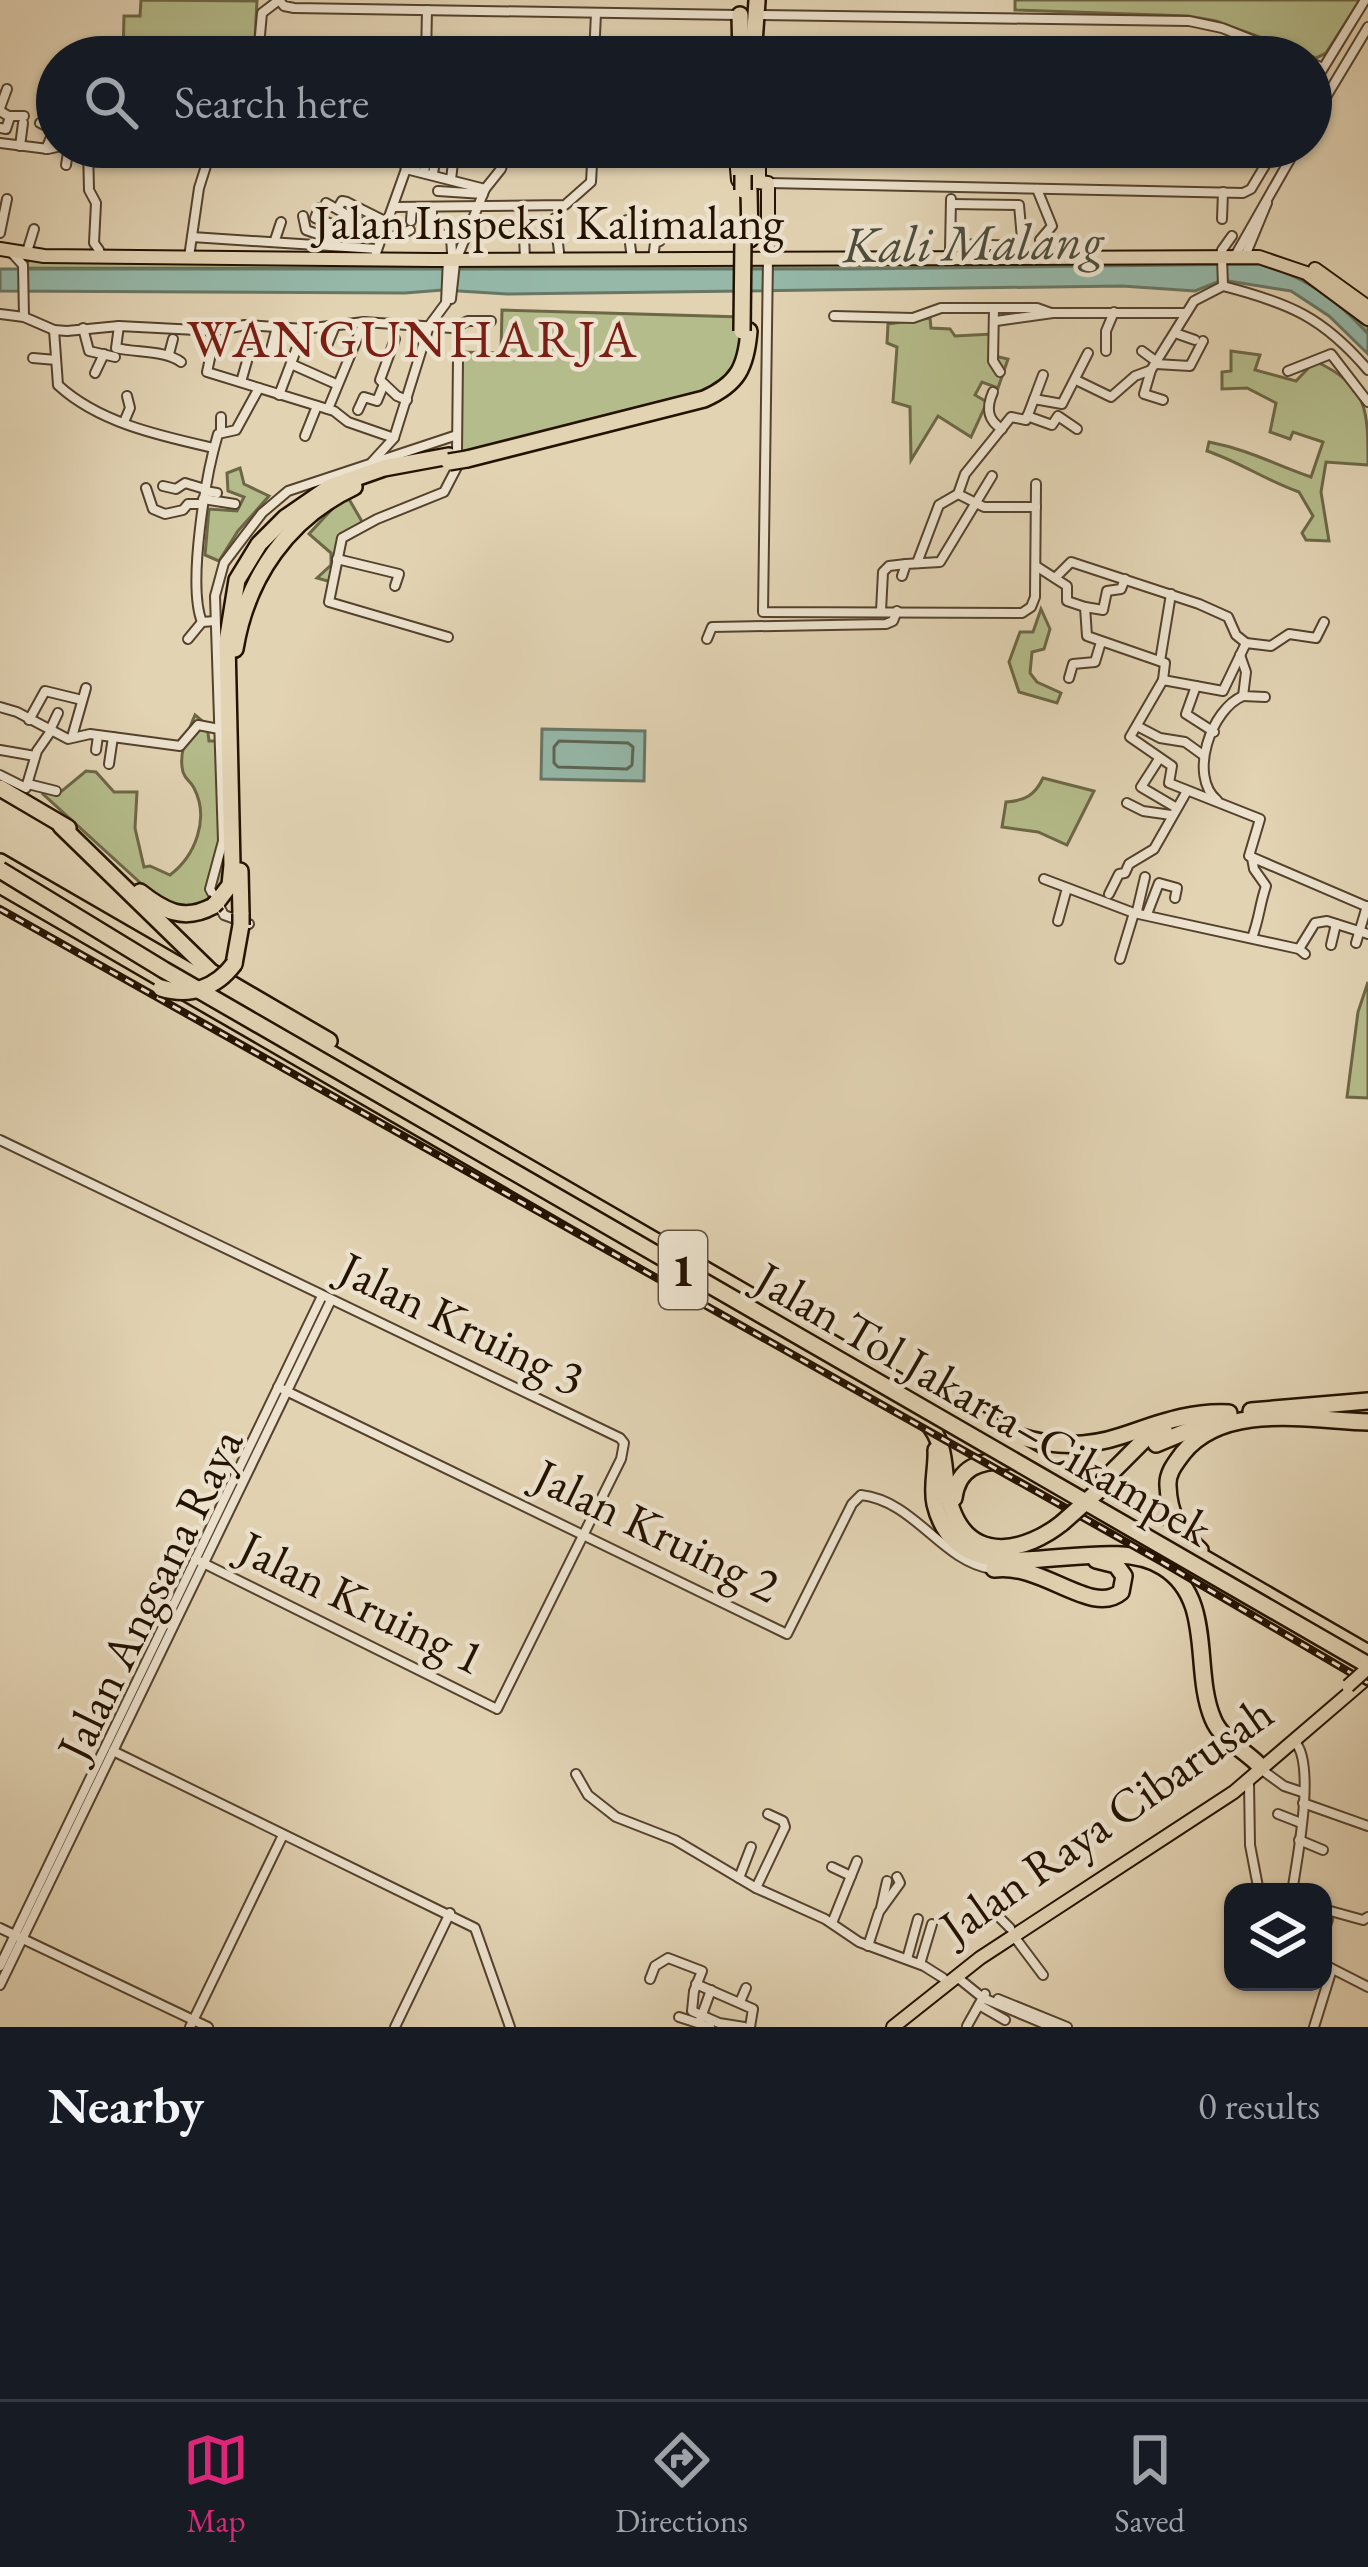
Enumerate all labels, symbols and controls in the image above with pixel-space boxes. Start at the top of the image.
search box [36,36,1332,168]
icon: search [78,69,144,135]
text: Search here [174,73,369,131]
street label: Jalan Inspeksi Kalimalang [310,191,785,253]
water label: Kali Malang [841,207,1106,277]
district label: WANGUNHARJA [187,303,639,373]
road number: 1 [659,1231,707,1309]
street label: Jalan Kruing 3 [325,1235,595,1409]
street label: Jalan Tol Jakarta–Cikampek [741,1245,1224,1559]
street label: Jalan Angsana Raya [40,1417,256,1774]
street label: Jalan Kruing 2 [520,1442,790,1616]
street label: Jalan Kruing 1 [225,1514,495,1688]
street label: Jalan Raya Cibarusah [924,1681,1285,1959]
map controls [1224,1883,1332,1991]
button: layers [1224,1883,1332,1991]
text: Nearby [48,2072,204,2138]
text: 0 results [1198,2080,1320,2131]
tab: Map [183,2427,249,2542]
tab: Directions [615,2427,748,2542]
tab: Saved [1114,2427,1185,2542]

